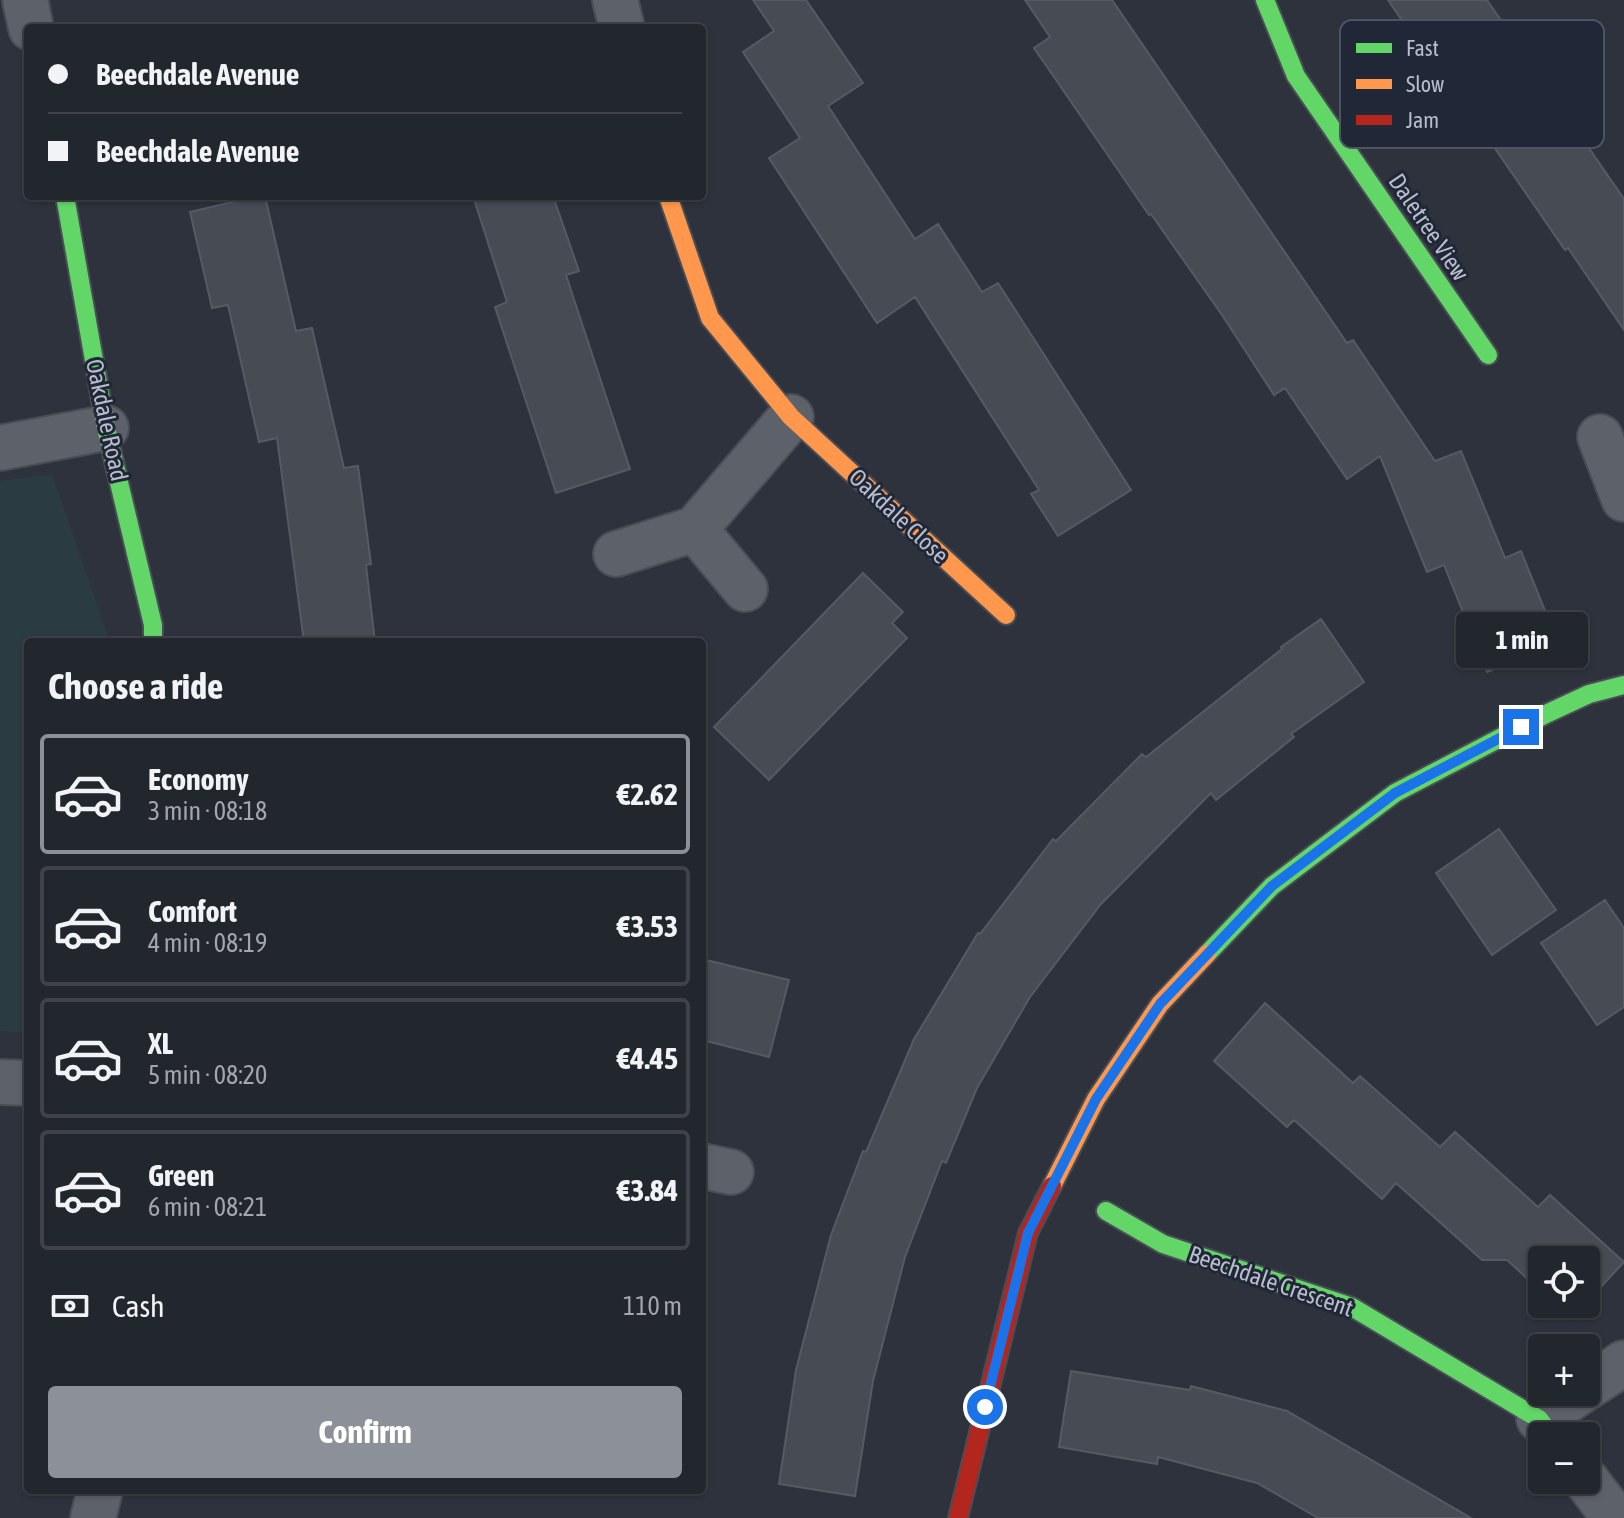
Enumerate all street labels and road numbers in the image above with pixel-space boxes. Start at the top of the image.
street label: Daletree View [1383,169,1475,285]
street label: Oakdale Road [81,357,133,483]
street label: Oakdale Close [844,463,954,569]
street label: Beechdale Crescent [1185,1240,1357,1322]

